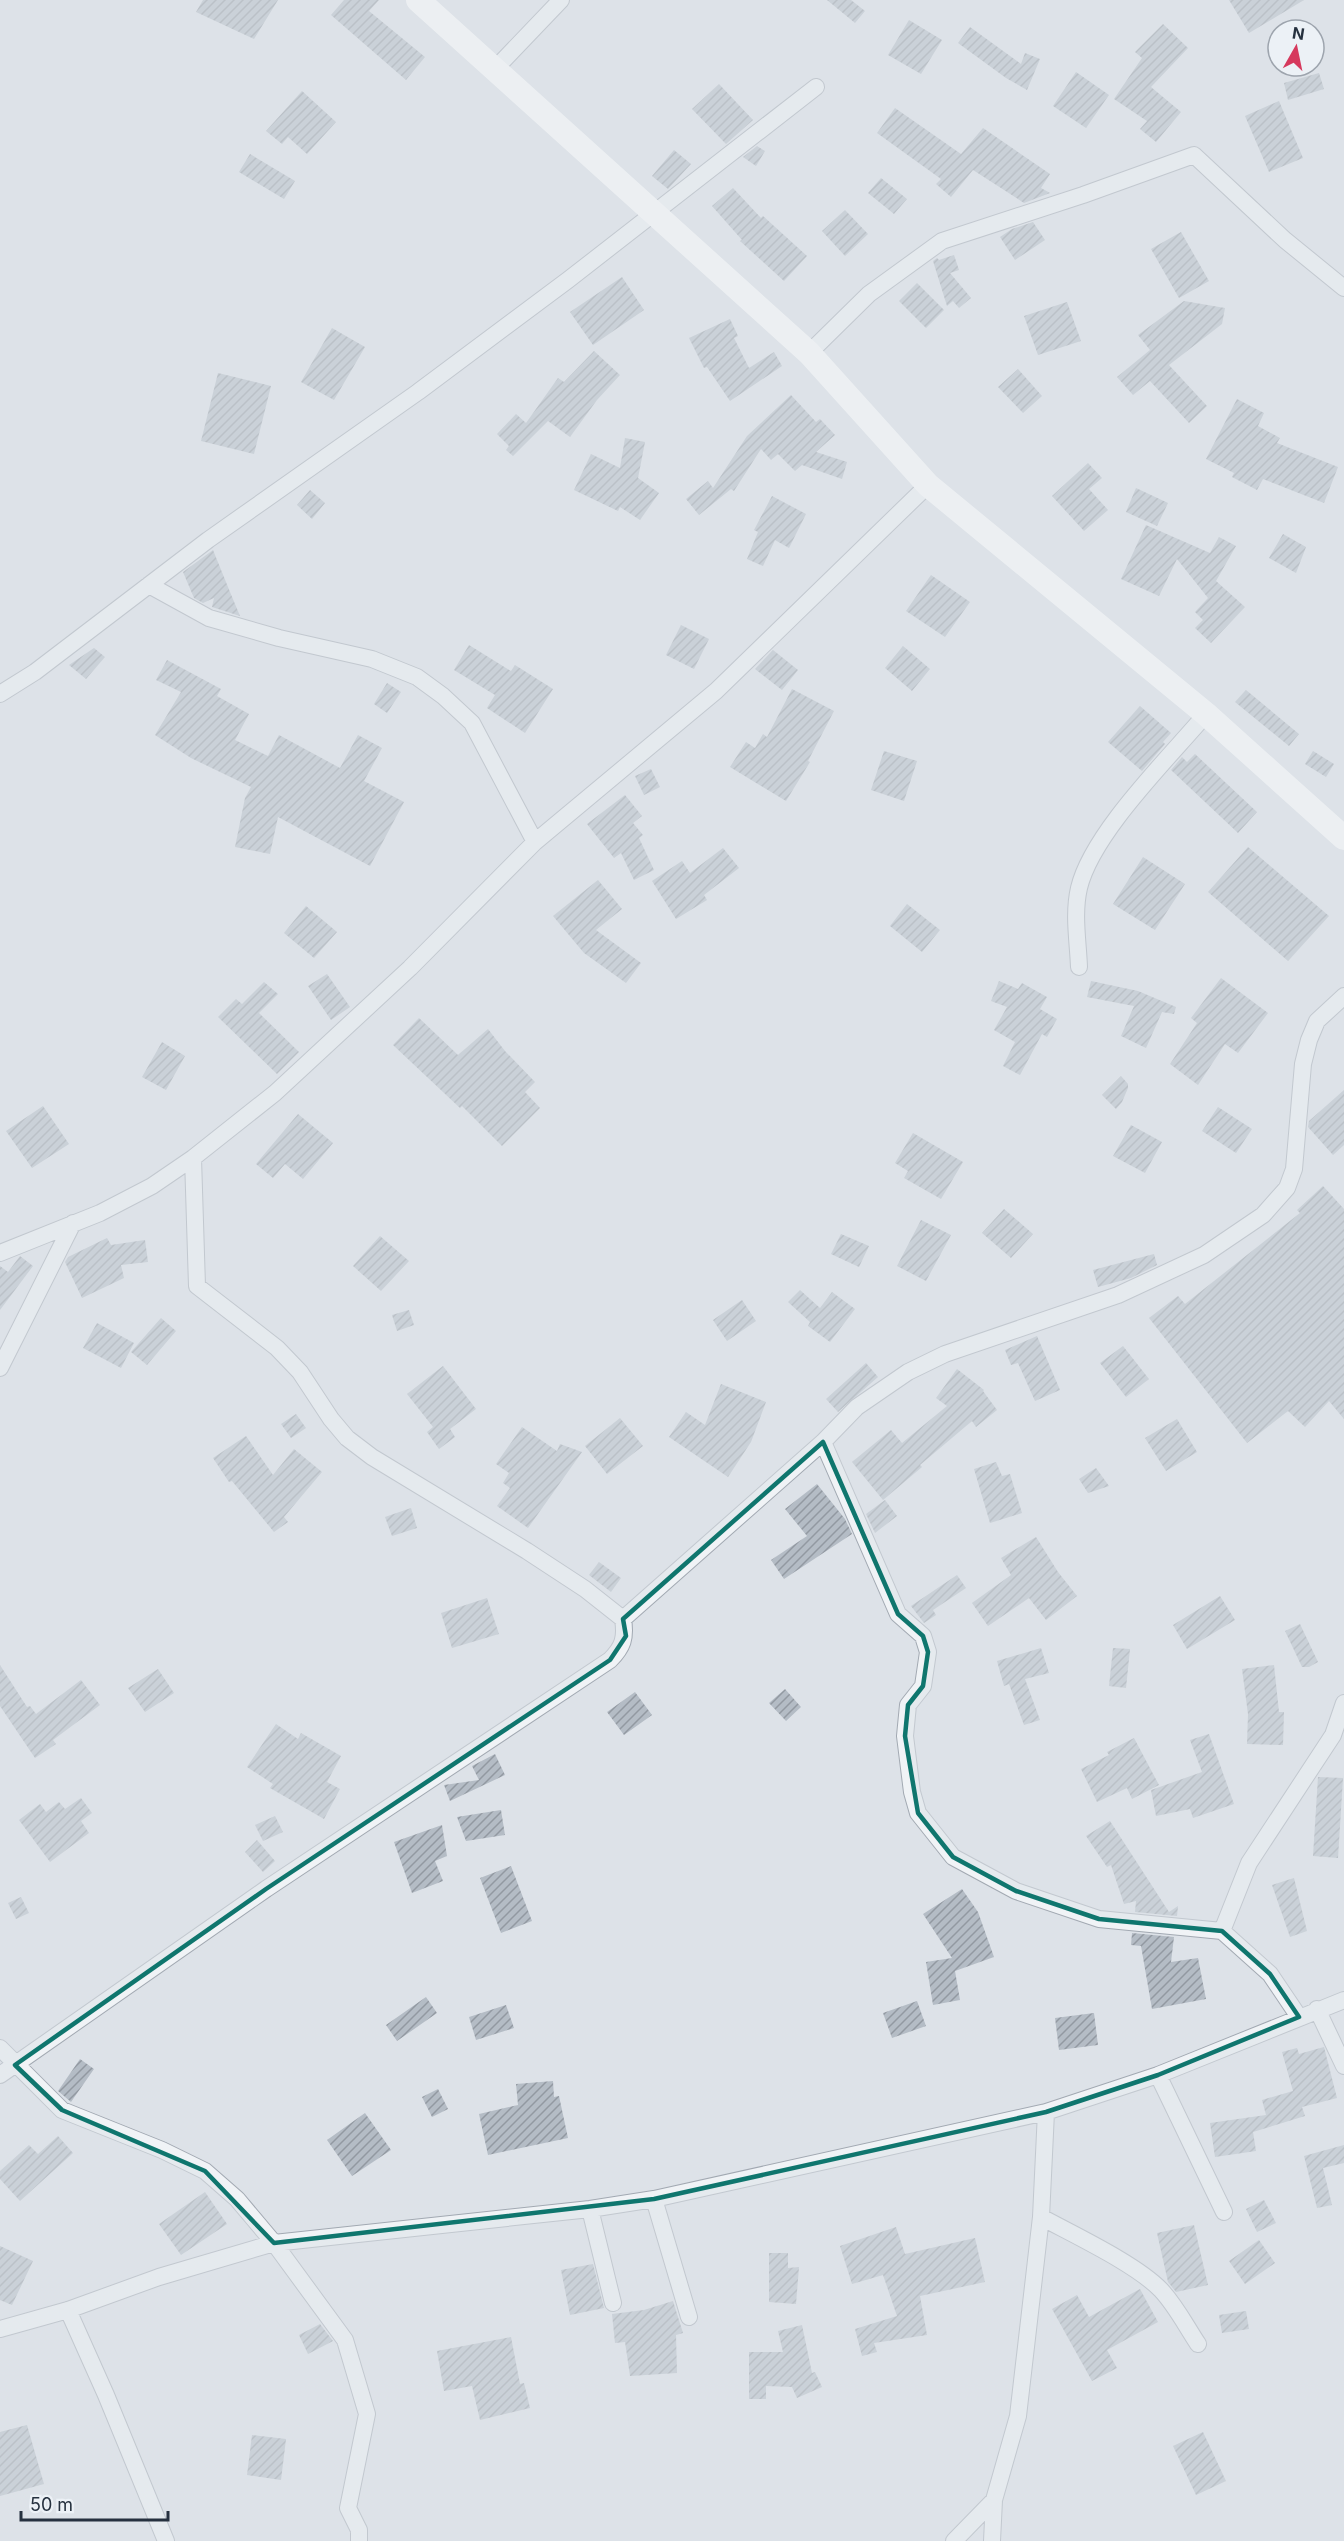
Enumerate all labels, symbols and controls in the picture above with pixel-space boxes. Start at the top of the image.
north arrow [1266,18,1326,78]
text: N [1291,22,1306,44]
scale bar [21,2484,168,2522]
text: 50 m [30,2494,73,2515]

